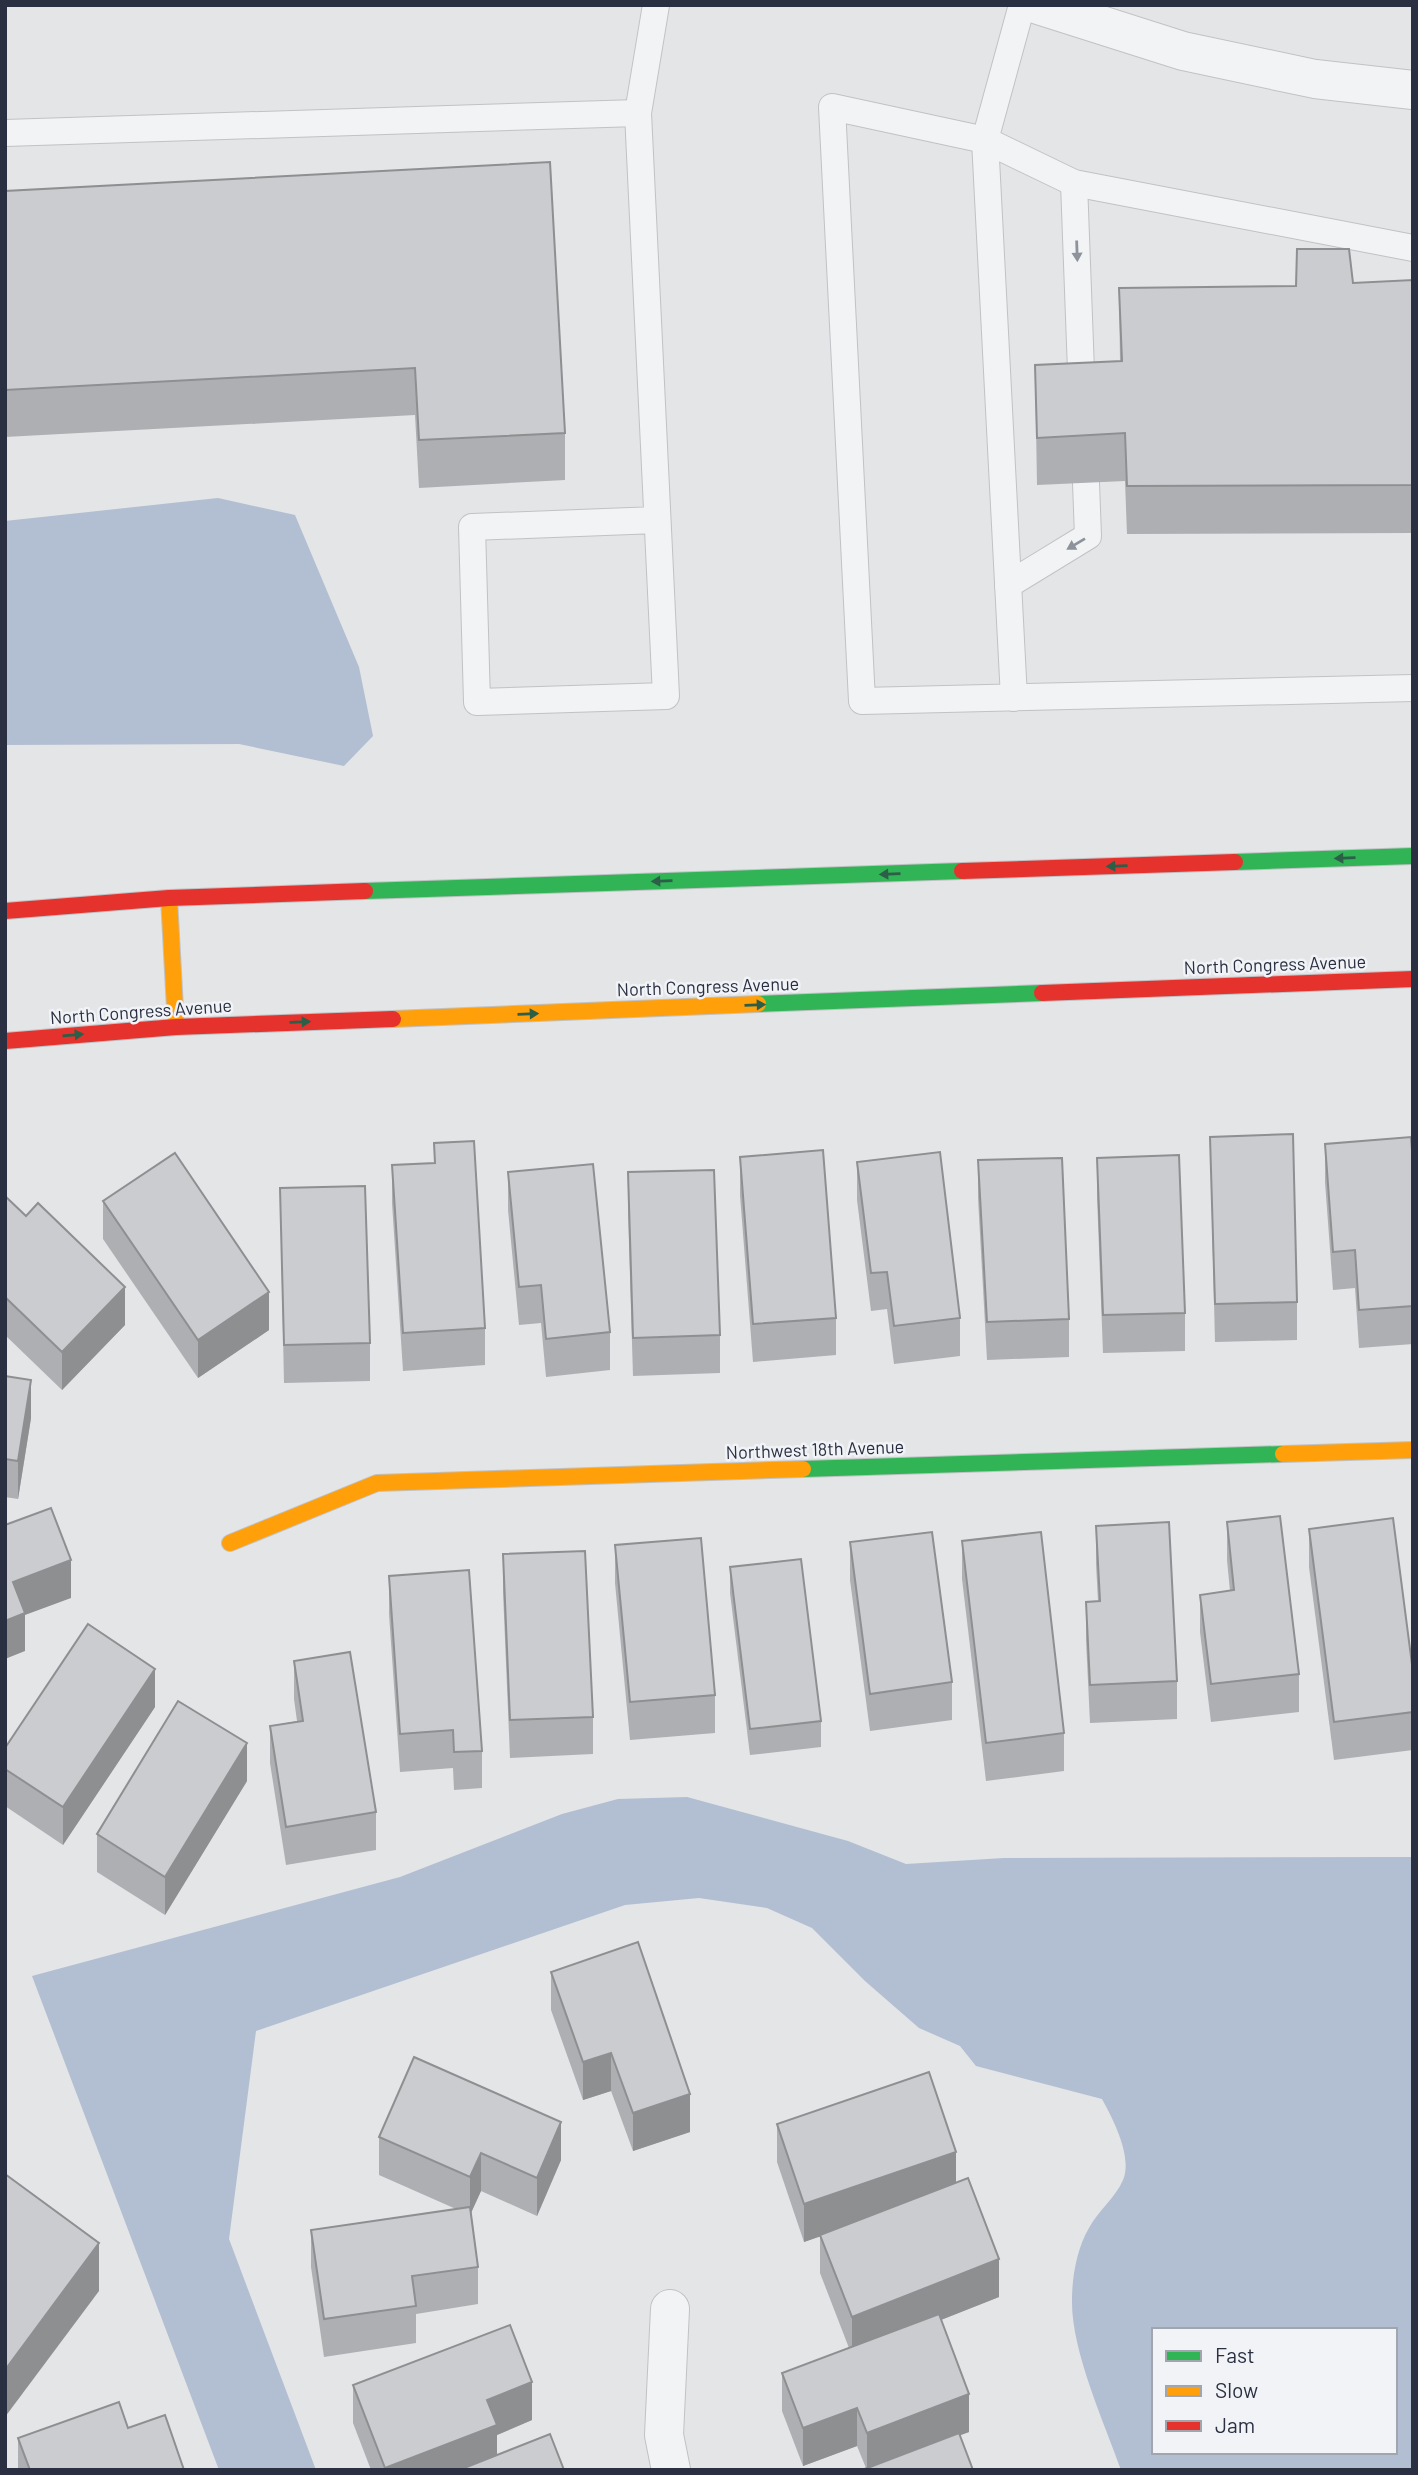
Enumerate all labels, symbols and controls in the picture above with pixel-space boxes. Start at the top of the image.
one-way arrow [1071,240,1082,262]
one-way arrow [1066,538,1085,550]
one-way arrow [1333,853,1355,864]
one-way arrow [1106,860,1128,872]
one-way arrow [879,868,901,879]
one-way arrow [651,875,673,887]
street label: North Congress Avenue [1183,950,1367,978]
street label: North Congress Avenue [616,972,800,1000]
street label: North Congress Avenue [49,994,233,1028]
one-way arrow [744,999,766,1010]
one-way arrow [517,1008,539,1019]
one-way arrow [290,1017,312,1028]
one-way arrow [62,1029,84,1040]
street label: Northwest 18th Avenue [725,1435,905,1463]
legend [1152,2328,1397,2454]
text: Fast [1215,2342,1255,2367]
text: Slow [1215,2377,1258,2402]
text: Jam [1215,2412,1255,2437]

